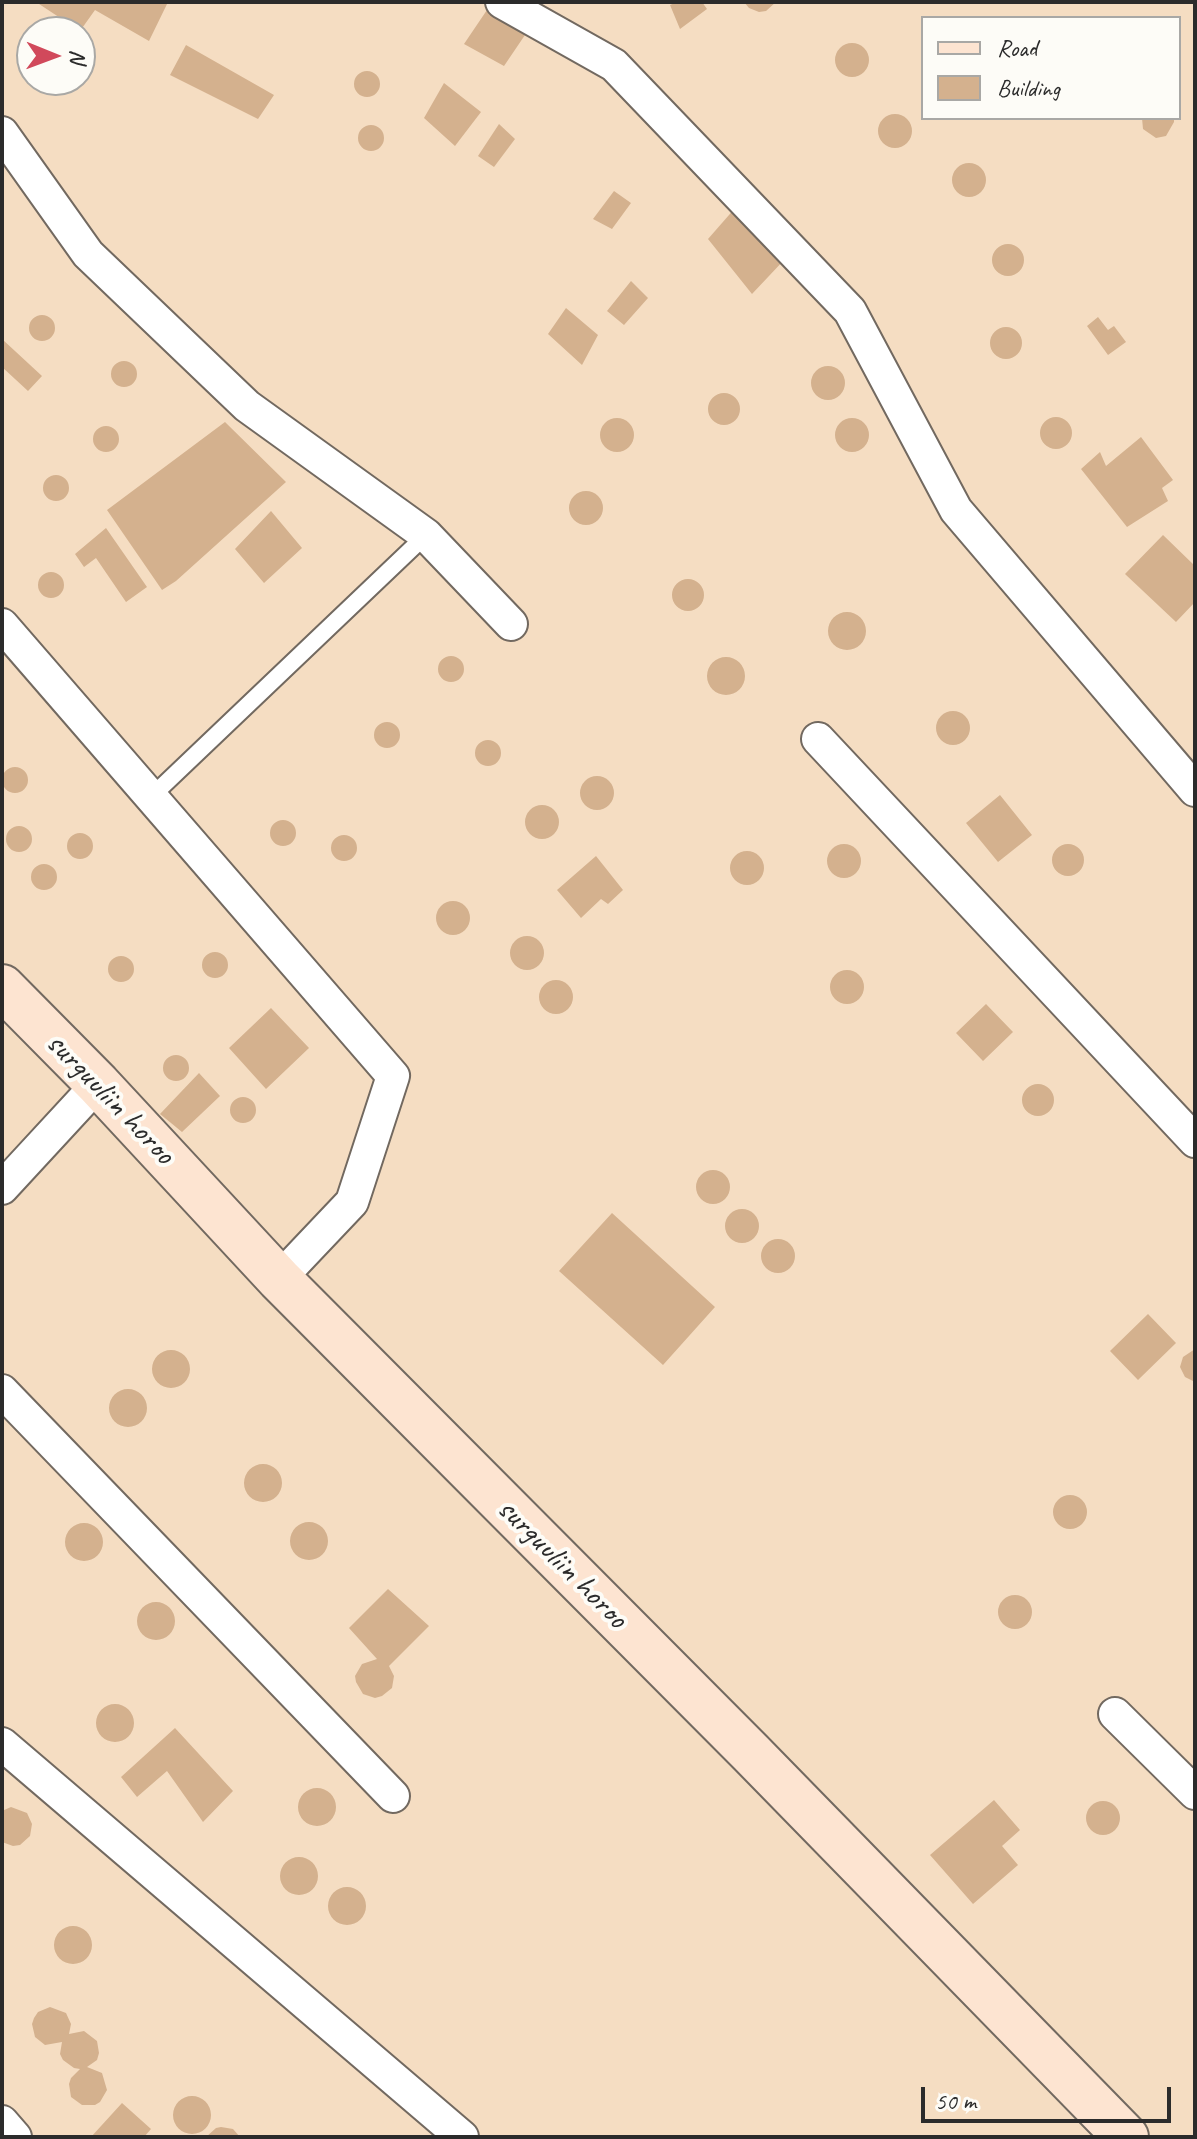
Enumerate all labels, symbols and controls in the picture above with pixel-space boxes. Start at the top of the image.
north arrow [16,16,96,96]
legend [921,16,1181,120]
text: Road [997,33,1037,63]
text: N [64,49,92,63]
text: Building [997,73,1060,103]
street label: surguuliin horoo [37,1025,183,1173]
street label: surguuliin horoo [489,1491,635,1637]
scale bar [925,2071,1175,2121]
text: 50 m [935,2086,976,2116]

